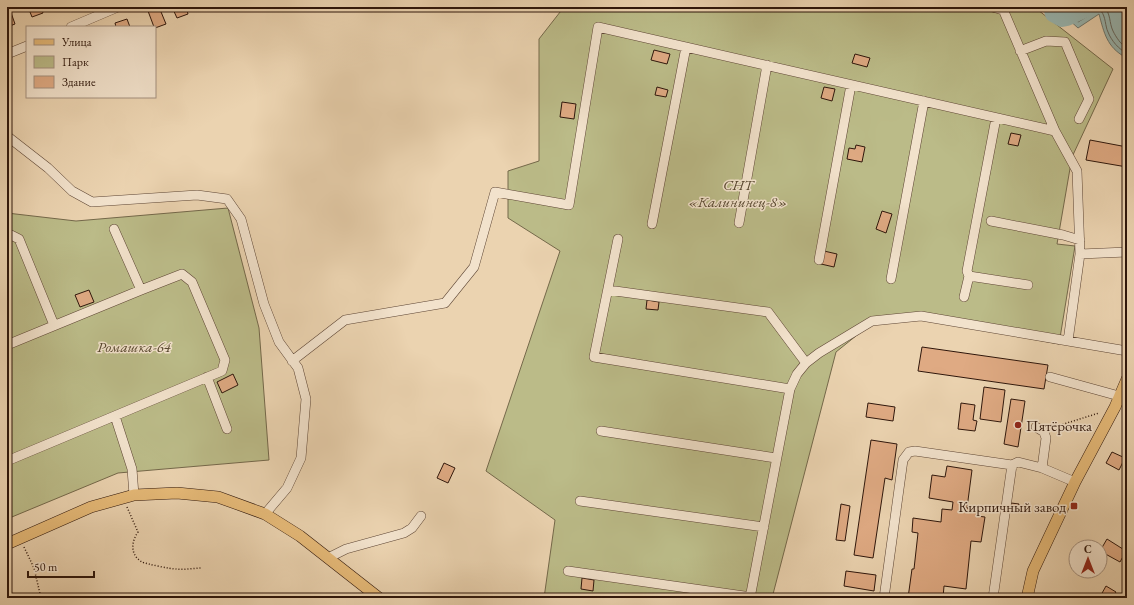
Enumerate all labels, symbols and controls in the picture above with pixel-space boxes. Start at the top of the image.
legend [26,26,156,98]
text: Улица [61,34,92,50]
text: Парк [62,54,89,70]
text: Здание [62,74,96,90]
park label: СНТ «Калининец-8» [688,175,788,211]
park label: Ромашка-64 [97,337,172,356]
place label: Пятёрочка [1026,416,1092,435]
marker: Пятёрочка [1013,420,1023,430]
place label: Кирпичный завод [958,497,1066,516]
marker: Кирпичный завод [1069,501,1079,511]
north arrow [1068,539,1108,579]
text: С [1084,542,1092,556]
scale bar [28,553,94,579]
text: 50 m [34,559,58,575]

